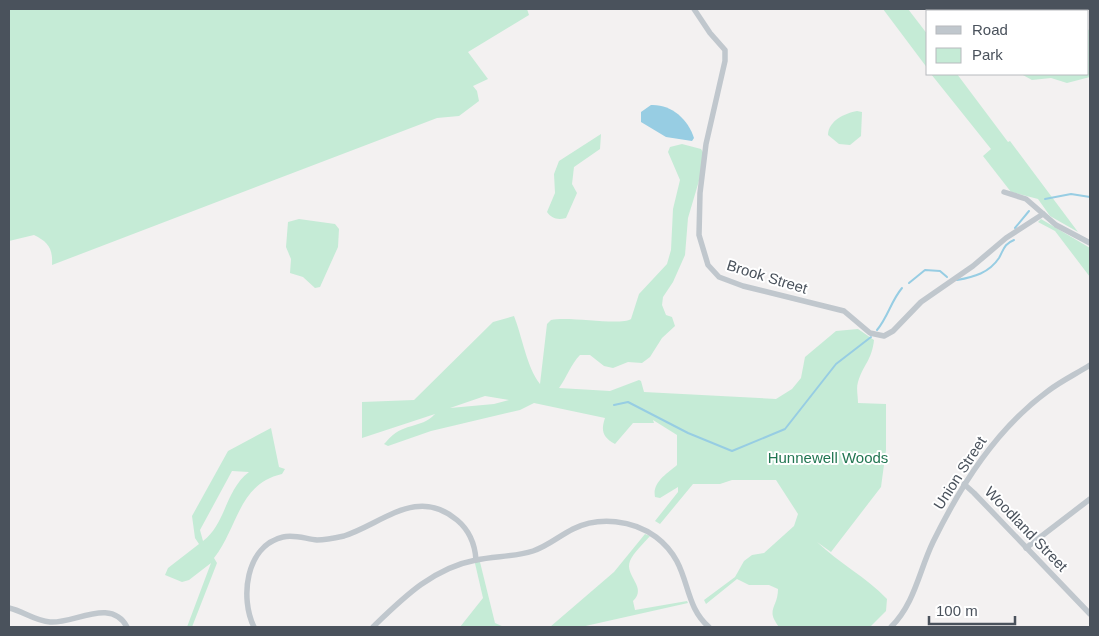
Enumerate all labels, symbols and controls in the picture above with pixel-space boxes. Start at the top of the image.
legend [926,10,1089,75]
text: Road [972,21,1008,38]
text: Park [972,46,1003,63]
street label: Brook Street [725,256,810,297]
street label: Union Street [930,432,990,512]
park label: Hunnewell Woods [768,449,888,466]
street label: Woodland Street [982,483,1072,575]
scale bar [929,594,1015,626]
text: 100 m [936,602,978,619]

